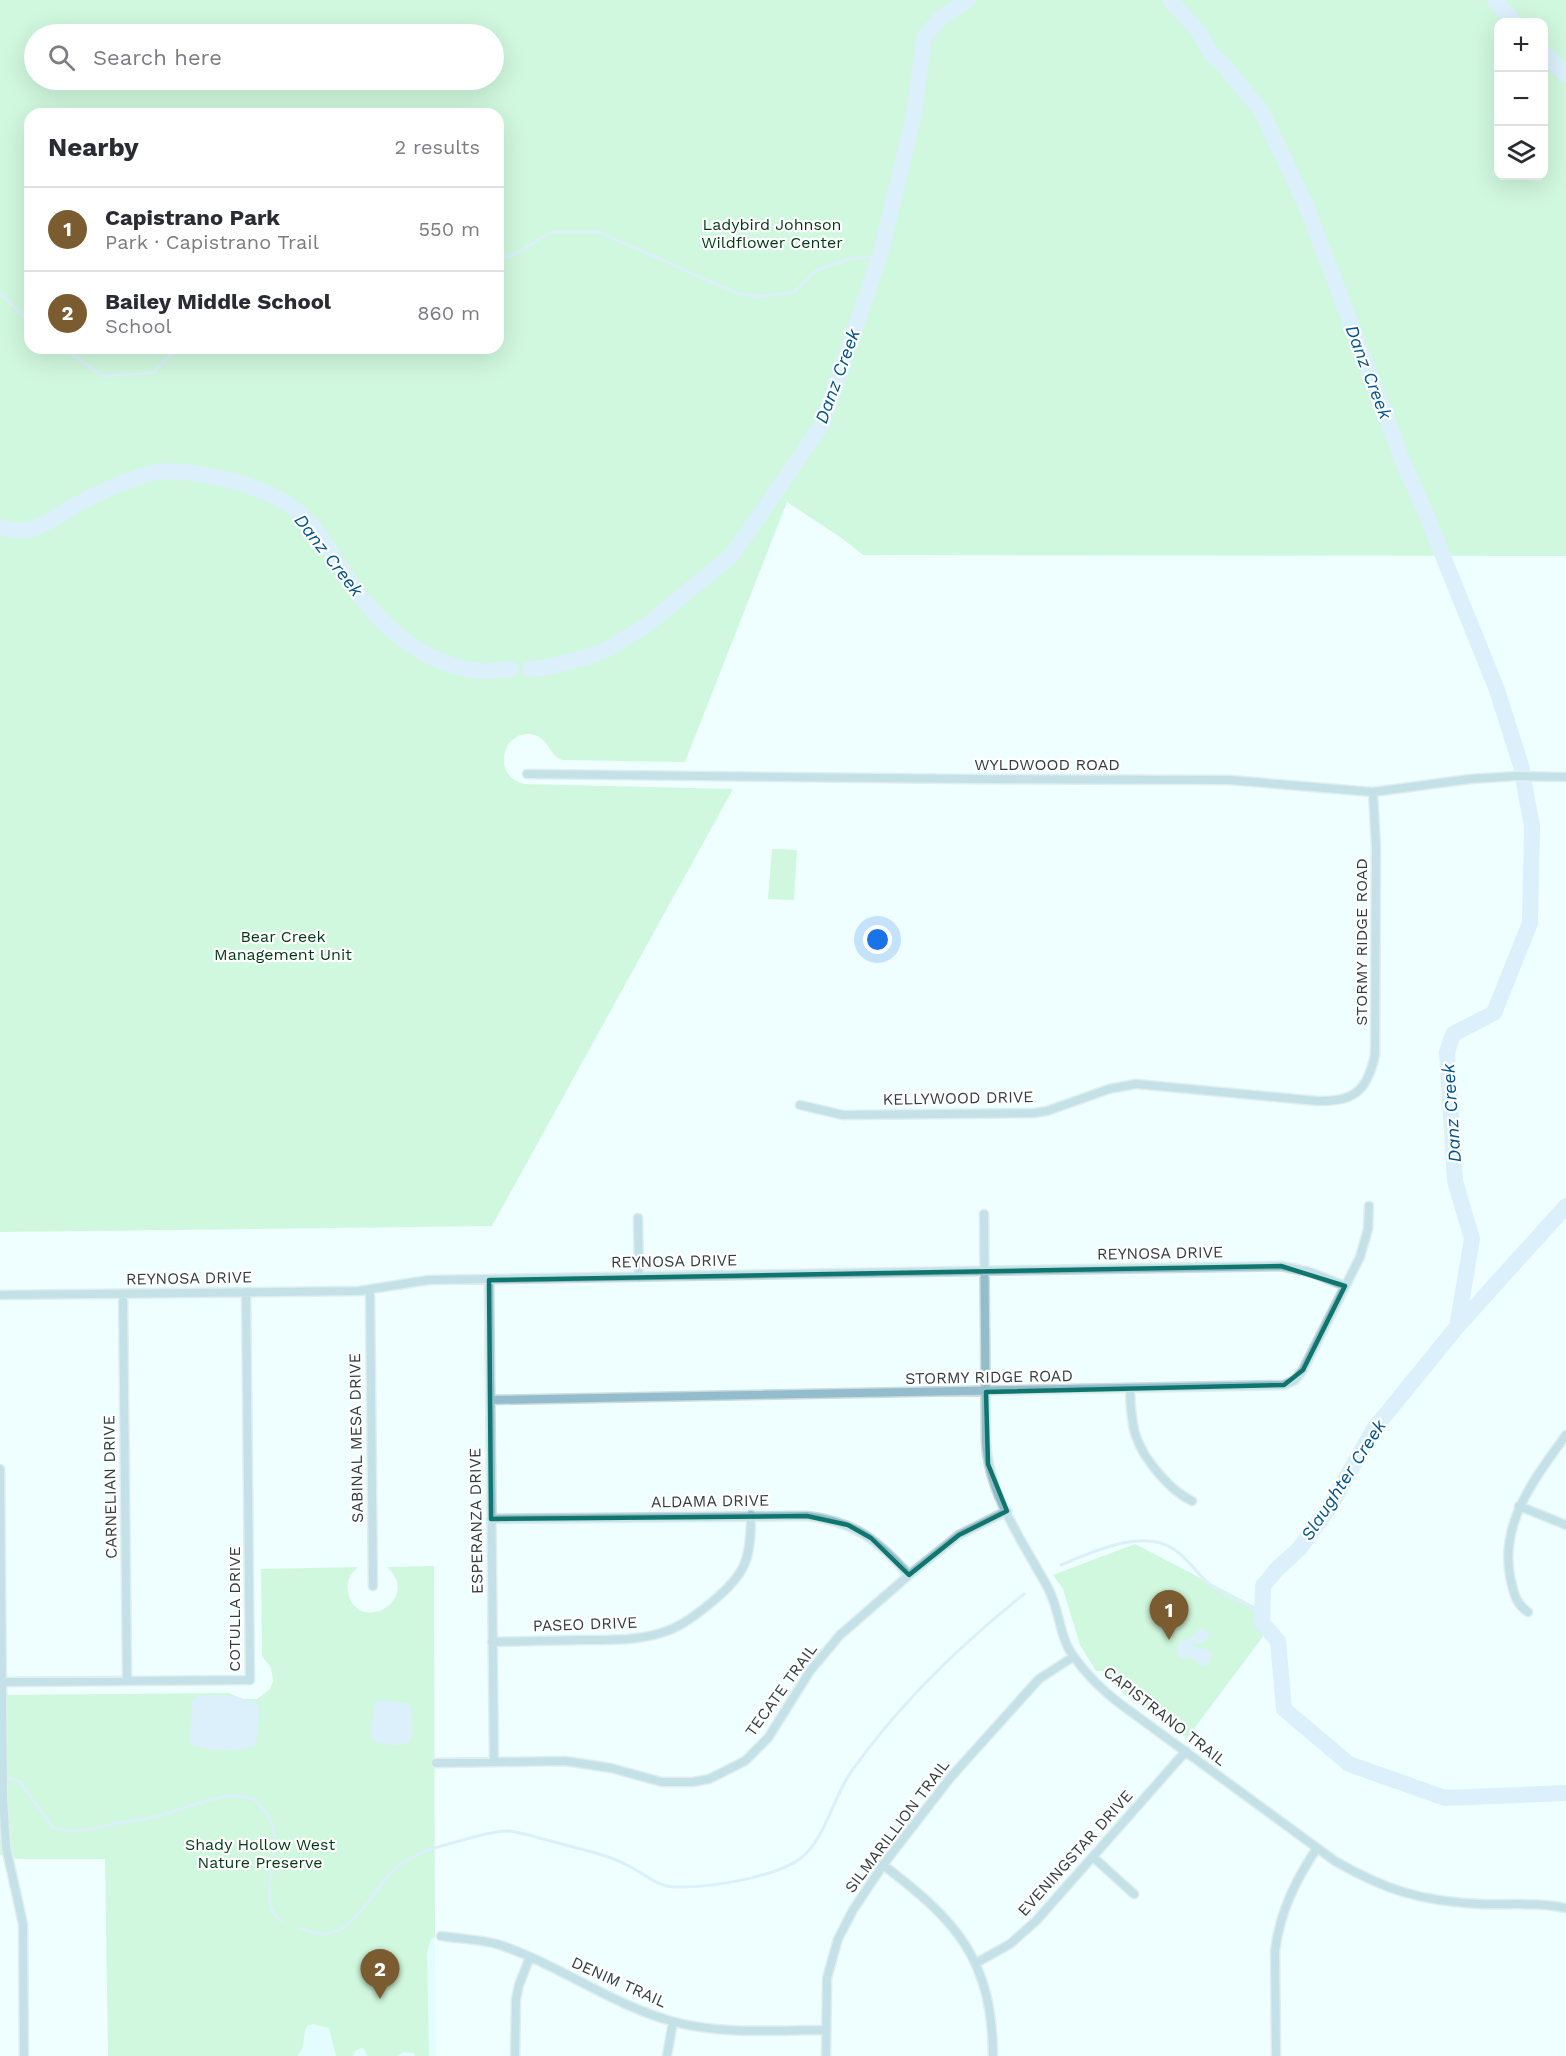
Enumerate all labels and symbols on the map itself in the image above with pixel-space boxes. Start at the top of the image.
park label: Ladybird Johnson Wildflower Center [701,215,843,252]
water label: Danz Creek [1341,322,1397,423]
water label: Danz Creek [810,325,864,426]
water label: Danz Creek [290,510,368,601]
street label: WYLDWOOD ROAD [974,755,1120,774]
street label: STORMY RIDGE ROAD [1352,858,1371,1026]
your location [863,925,892,954]
park label: Bear Creek Management Unit [214,927,352,964]
water label: Danz Creek [1437,1062,1465,1163]
street label: KELLYWOOD DRIVE [882,1087,1034,1109]
street label: REYNOSA DRIVE [1097,1242,1223,1264]
street label: REYNOSA DRIVE [611,1250,737,1272]
street label: REYNOSA DRIVE [126,1267,252,1289]
street label: SABINAL MESA DRIVE [345,1353,367,1523]
street label: STORMY RIDGE ROAD [905,1366,1073,1388]
street label: CARNELIAN DRIVE [99,1415,121,1559]
water label: Slaughter Creek [1296,1415,1390,1544]
street label: ESPERANZA DRIVE [465,1448,487,1594]
street label: ALDAMA DRIVE [651,1490,769,1512]
street label: COTULLA DRIVE [225,1546,244,1672]
pin: 1 [1150,1590,1188,1640]
street label: PASEO DRIVE [532,1613,638,1635]
street label: TECATE TRAIL [741,1640,821,1740]
street label: CAPISTRANO TRAIL [1100,1662,1231,1770]
street label: SILMARILLION TRAIL [841,1755,954,1896]
street label: EVENINGSTAR DRIVE [1013,1786,1137,1920]
park label: Shady Hollow West Nature Preserve [185,1835,335,1872]
pin: 2 [360,1950,400,1999]
street label: DENIM TRAIL [569,1953,670,2012]

